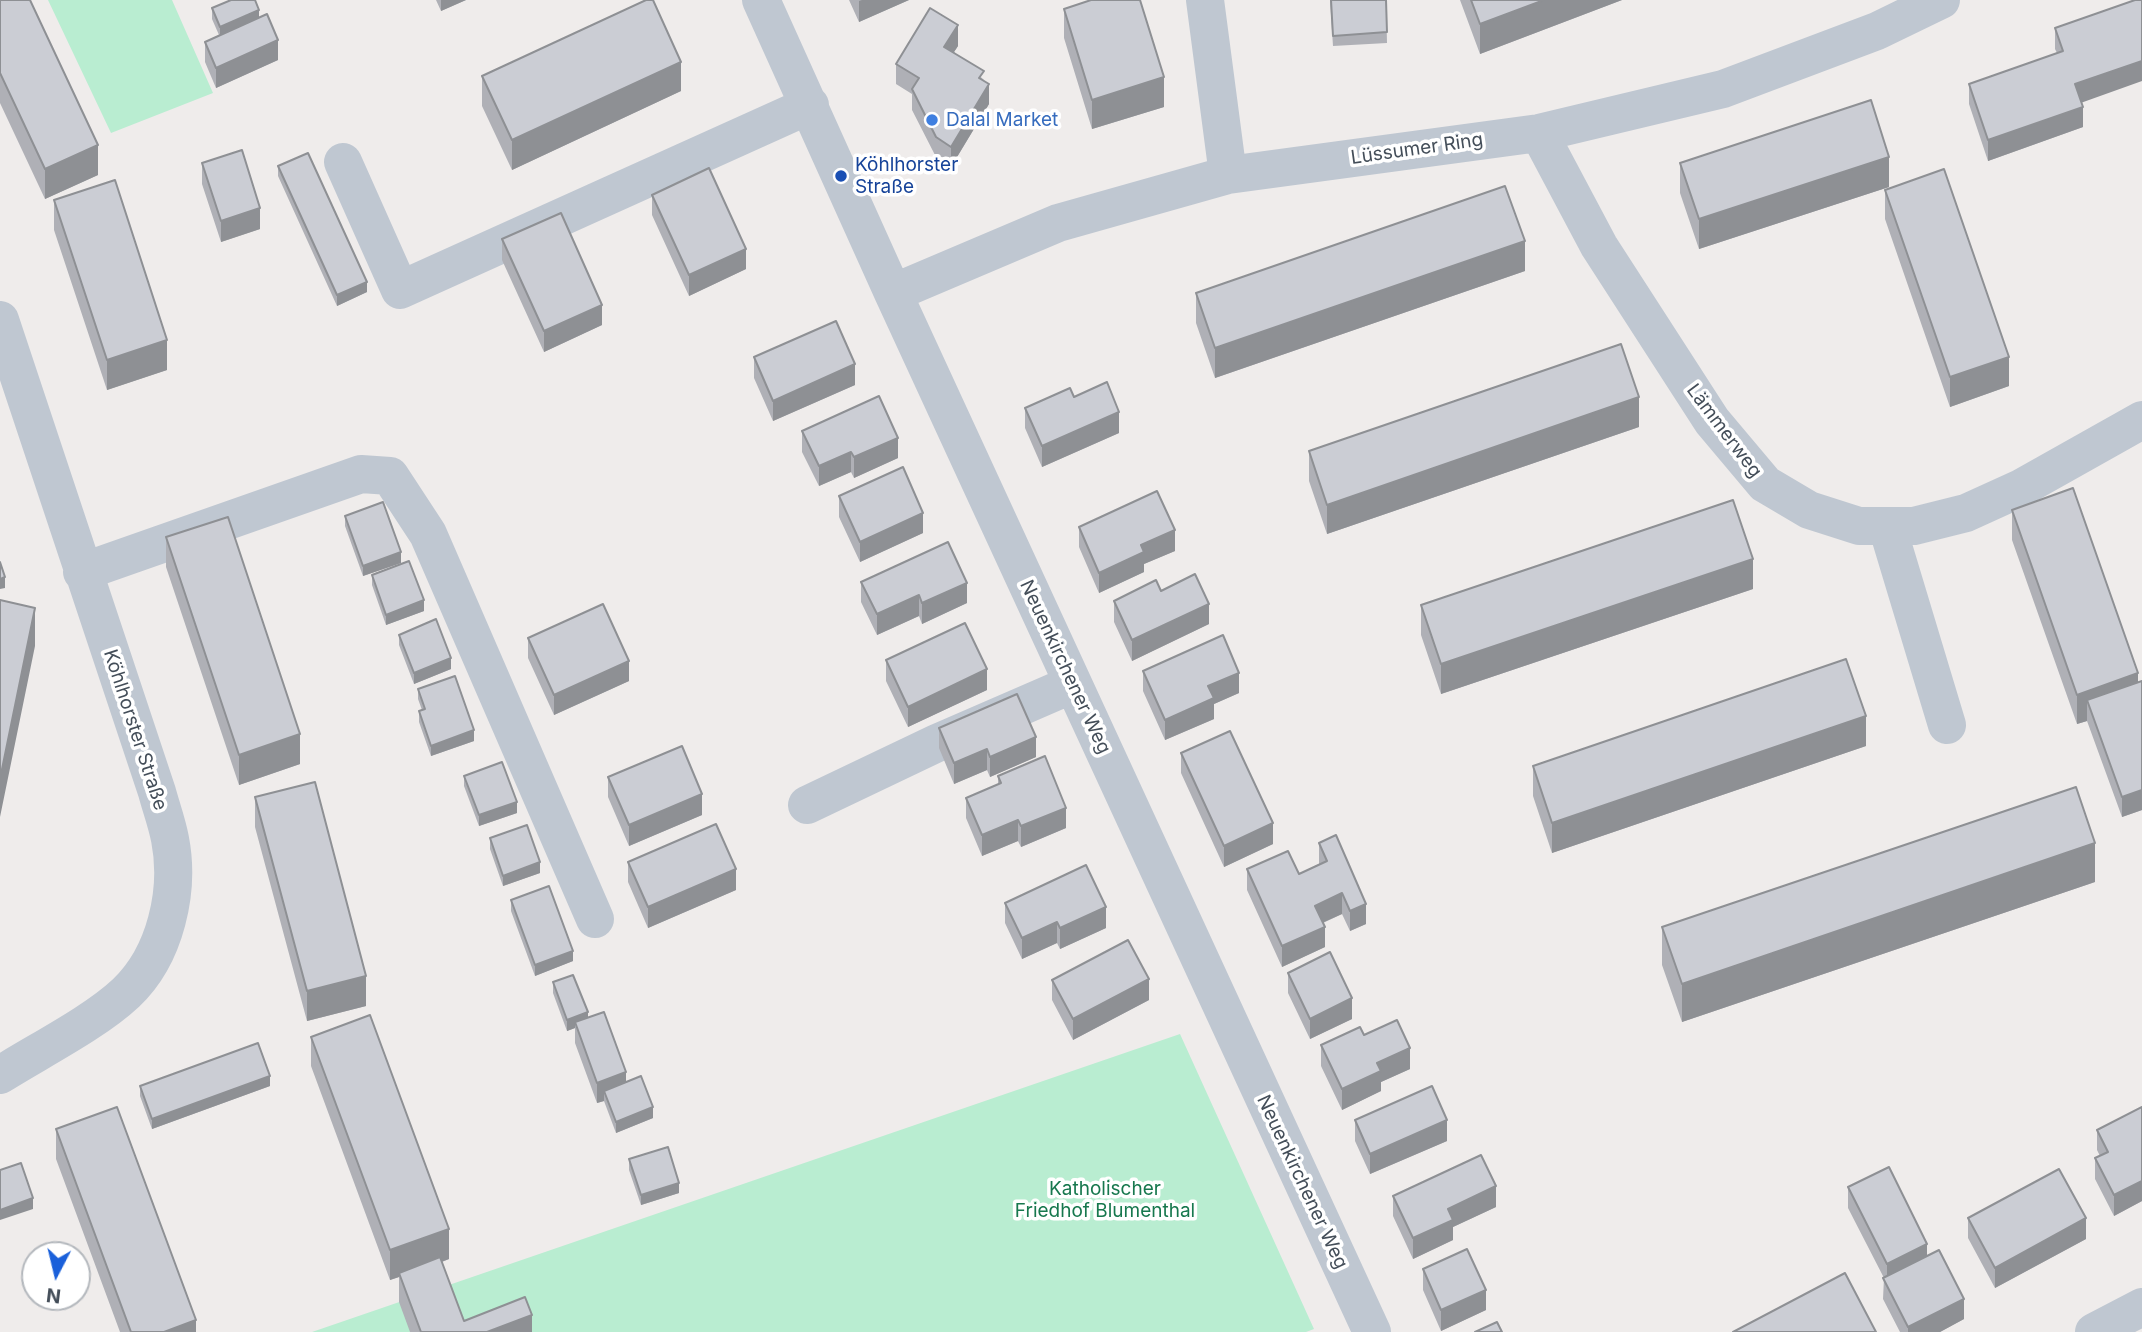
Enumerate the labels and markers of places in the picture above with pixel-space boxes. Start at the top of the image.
place label: Dalal Market [946,109,1058,131]
marker: Dalal Market [924,112,940,128]
place label: Köhlhorster Straße [855,154,958,198]
marker: Köhlhorster Straße [833,168,849,184]

